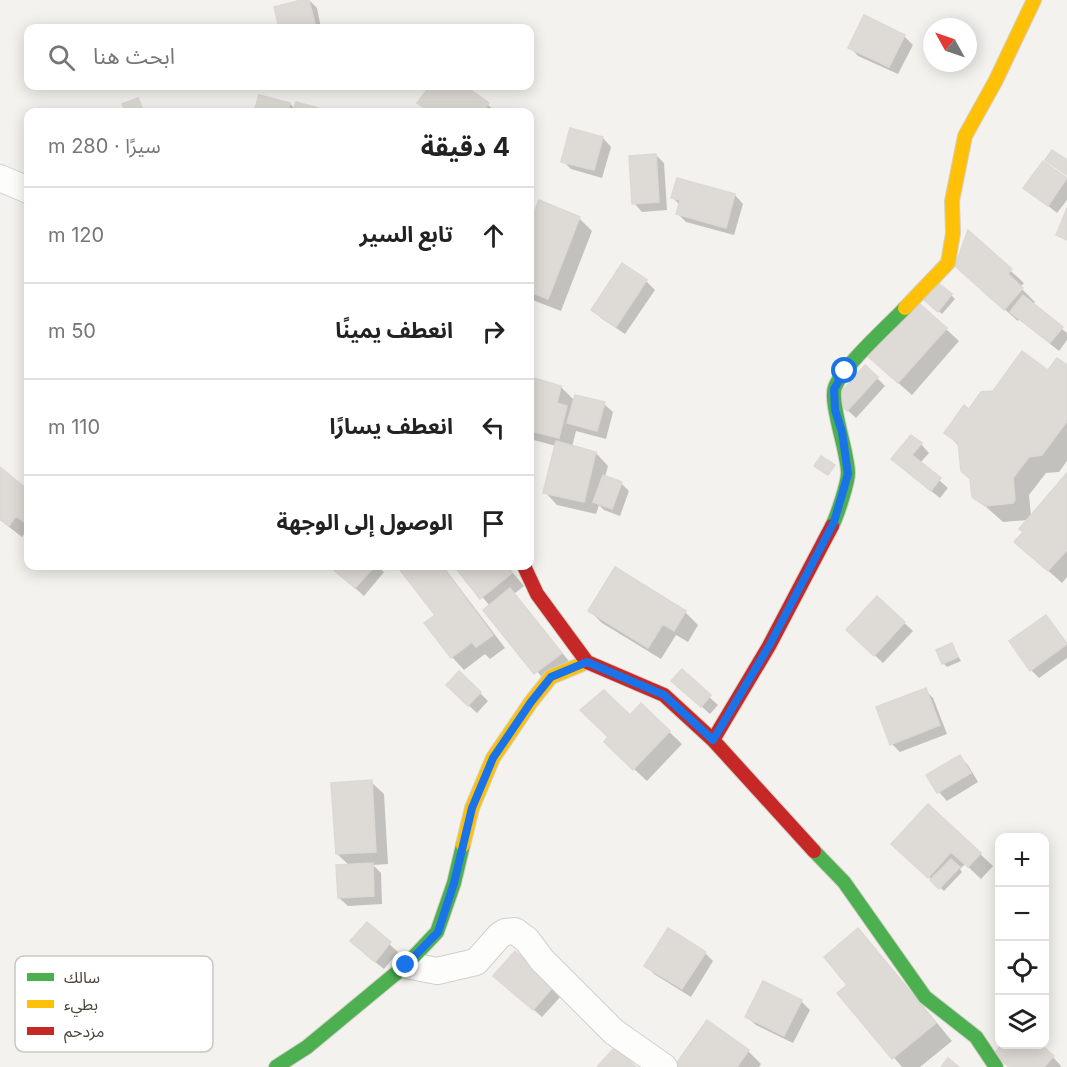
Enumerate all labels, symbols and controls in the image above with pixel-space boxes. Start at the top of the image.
north arrow [923,18,977,72]
search box [24,24,534,90]
icon: search [45,41,78,74]
text: ابحث هنا [93,43,175,69]
text: 4 دقيقة [421,131,510,162]
text: سيرًا · 280 m [48,134,161,158]
icon: ahead [477,219,510,252]
text: تابع السير [360,221,453,247]
text: 120 m [48,223,104,247]
icon: right [477,315,510,348]
text: انعطف يمينًا [335,317,453,343]
text: 50 m [48,319,96,343]
route start [831,357,857,383]
icon: left [477,411,510,444]
text: انعطف يسارًا [330,413,453,439]
text: 110 m [48,415,100,439]
icon: arrive [477,507,510,540]
text: الوصول إلى الوجهة [276,509,453,535]
map controls [995,833,1049,1049]
button: + [995,833,1049,887]
button: − [995,887,1049,941]
button: locate [995,941,1049,995]
route end [392,951,418,977]
legend [15,956,213,1052]
text: سالك [64,967,100,987]
text: بطيء [64,994,98,1017]
button: layers [995,995,1049,1049]
text: مزدحم [64,1021,104,1044]

